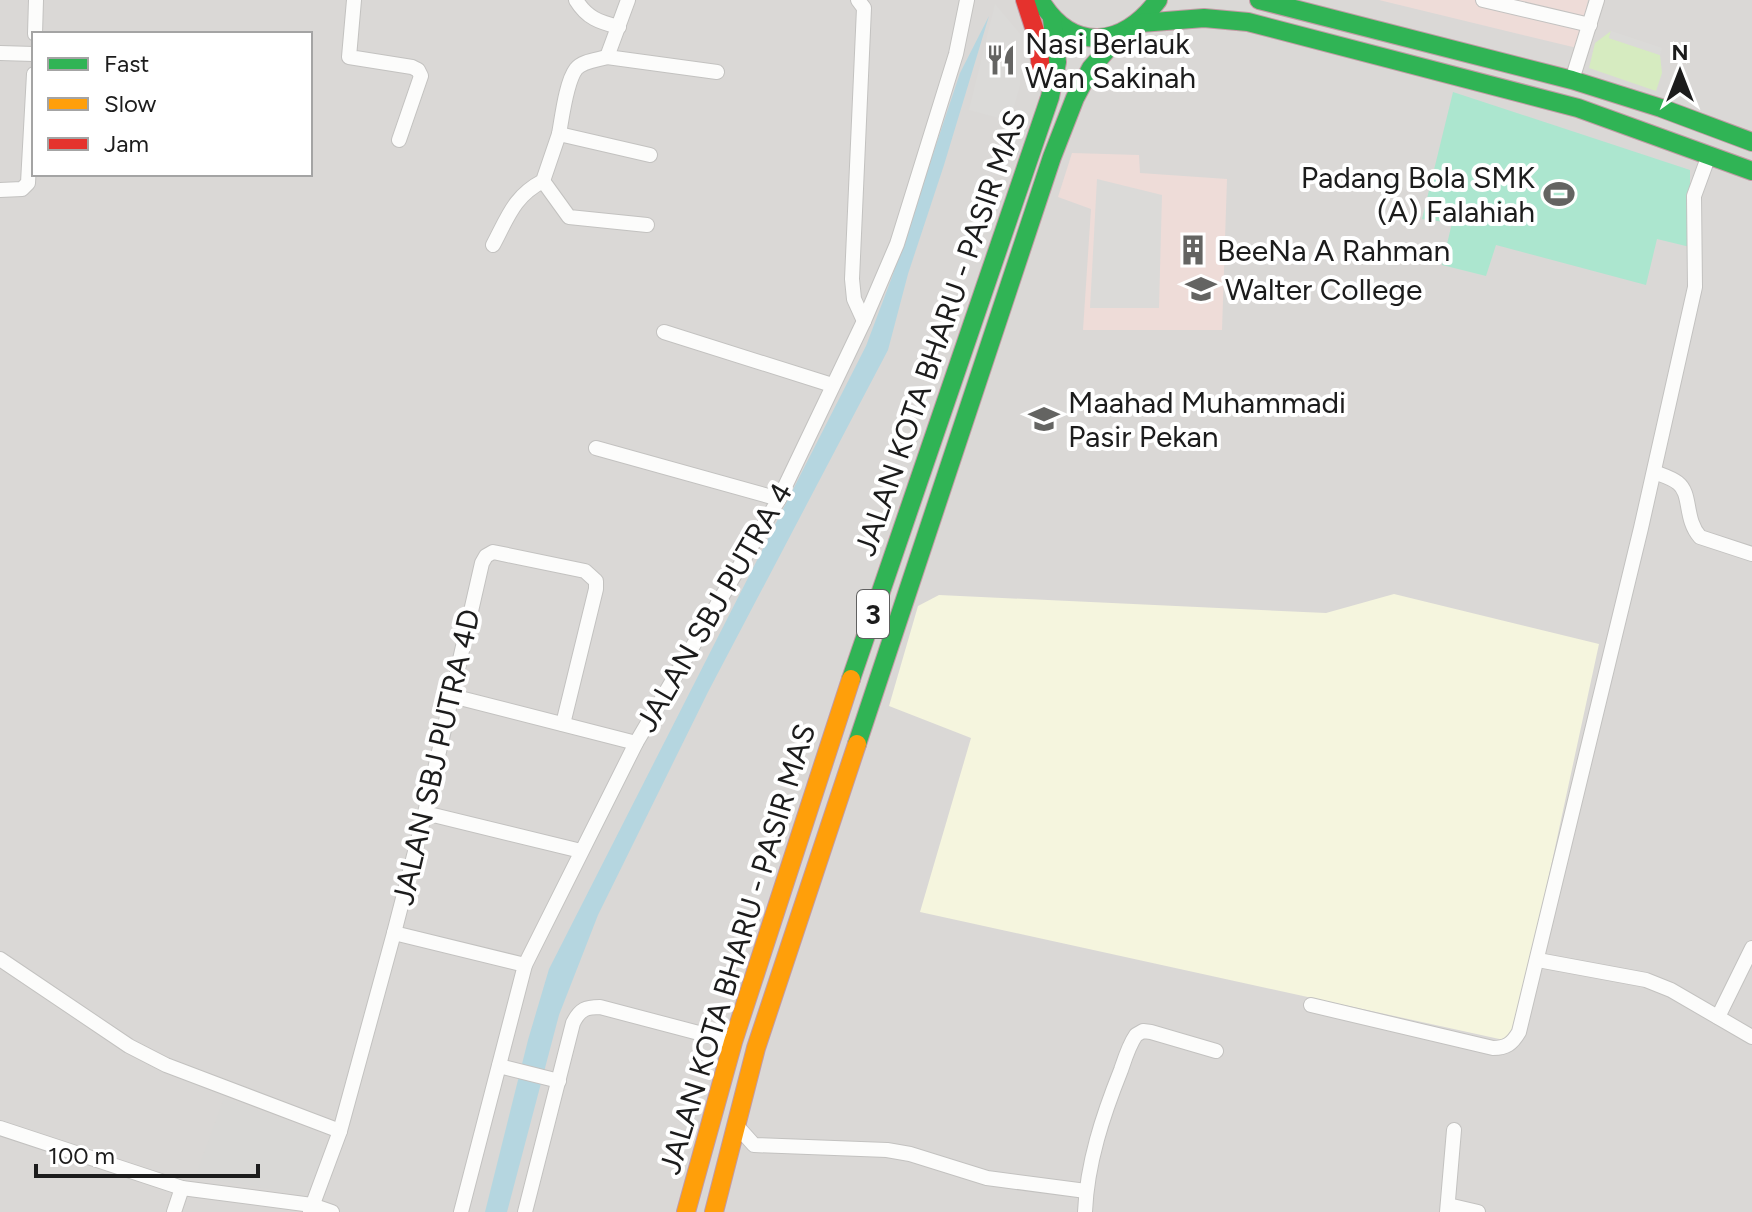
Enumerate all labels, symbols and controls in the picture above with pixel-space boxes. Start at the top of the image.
place label: Nasi Berlauk Wan Sakinah [1025,25,1196,96]
legend [32,32,312,176]
north arrow [1640,32,1720,112]
text: N [1671,39,1689,66]
restaurant icon: Nasi Berlauk Wan Sakinah [984,43,1018,77]
text: Fast [104,49,149,78]
text: Slow [104,89,157,118]
street label: JALAN KOTA BHARU - PASIR MAS [846,105,1034,561]
text: Jam [104,129,149,158]
place label: Padang Bola SMK (A) Falahiah [1301,159,1536,230]
sports icon: Padang Bola SMK (A) Falahiah [1542,177,1576,211]
place label: BeeNa A Rahman [1217,232,1450,269]
building icon: BeeNa A Rahman [1176,233,1210,267]
place label: Walter College [1225,271,1422,308]
school or university icon: Walter College [1184,272,1218,306]
place label: Maahad Muhammadi Pasir Pekan [1068,384,1346,455]
school or university icon: Maahad Muhammadi Pasir Pekan [1027,402,1061,436]
street label: JALAN SBJ PUTRA 4 [627,476,801,738]
road number: 3 [857,590,889,638]
street label: JALAN SBJ PUTRA 4D [384,605,488,909]
street label: JALAN KOTA BHARU - PASIR MAS [651,719,823,1179]
scale bar [36,1128,258,1178]
text: 100 m [48,1141,115,1170]

